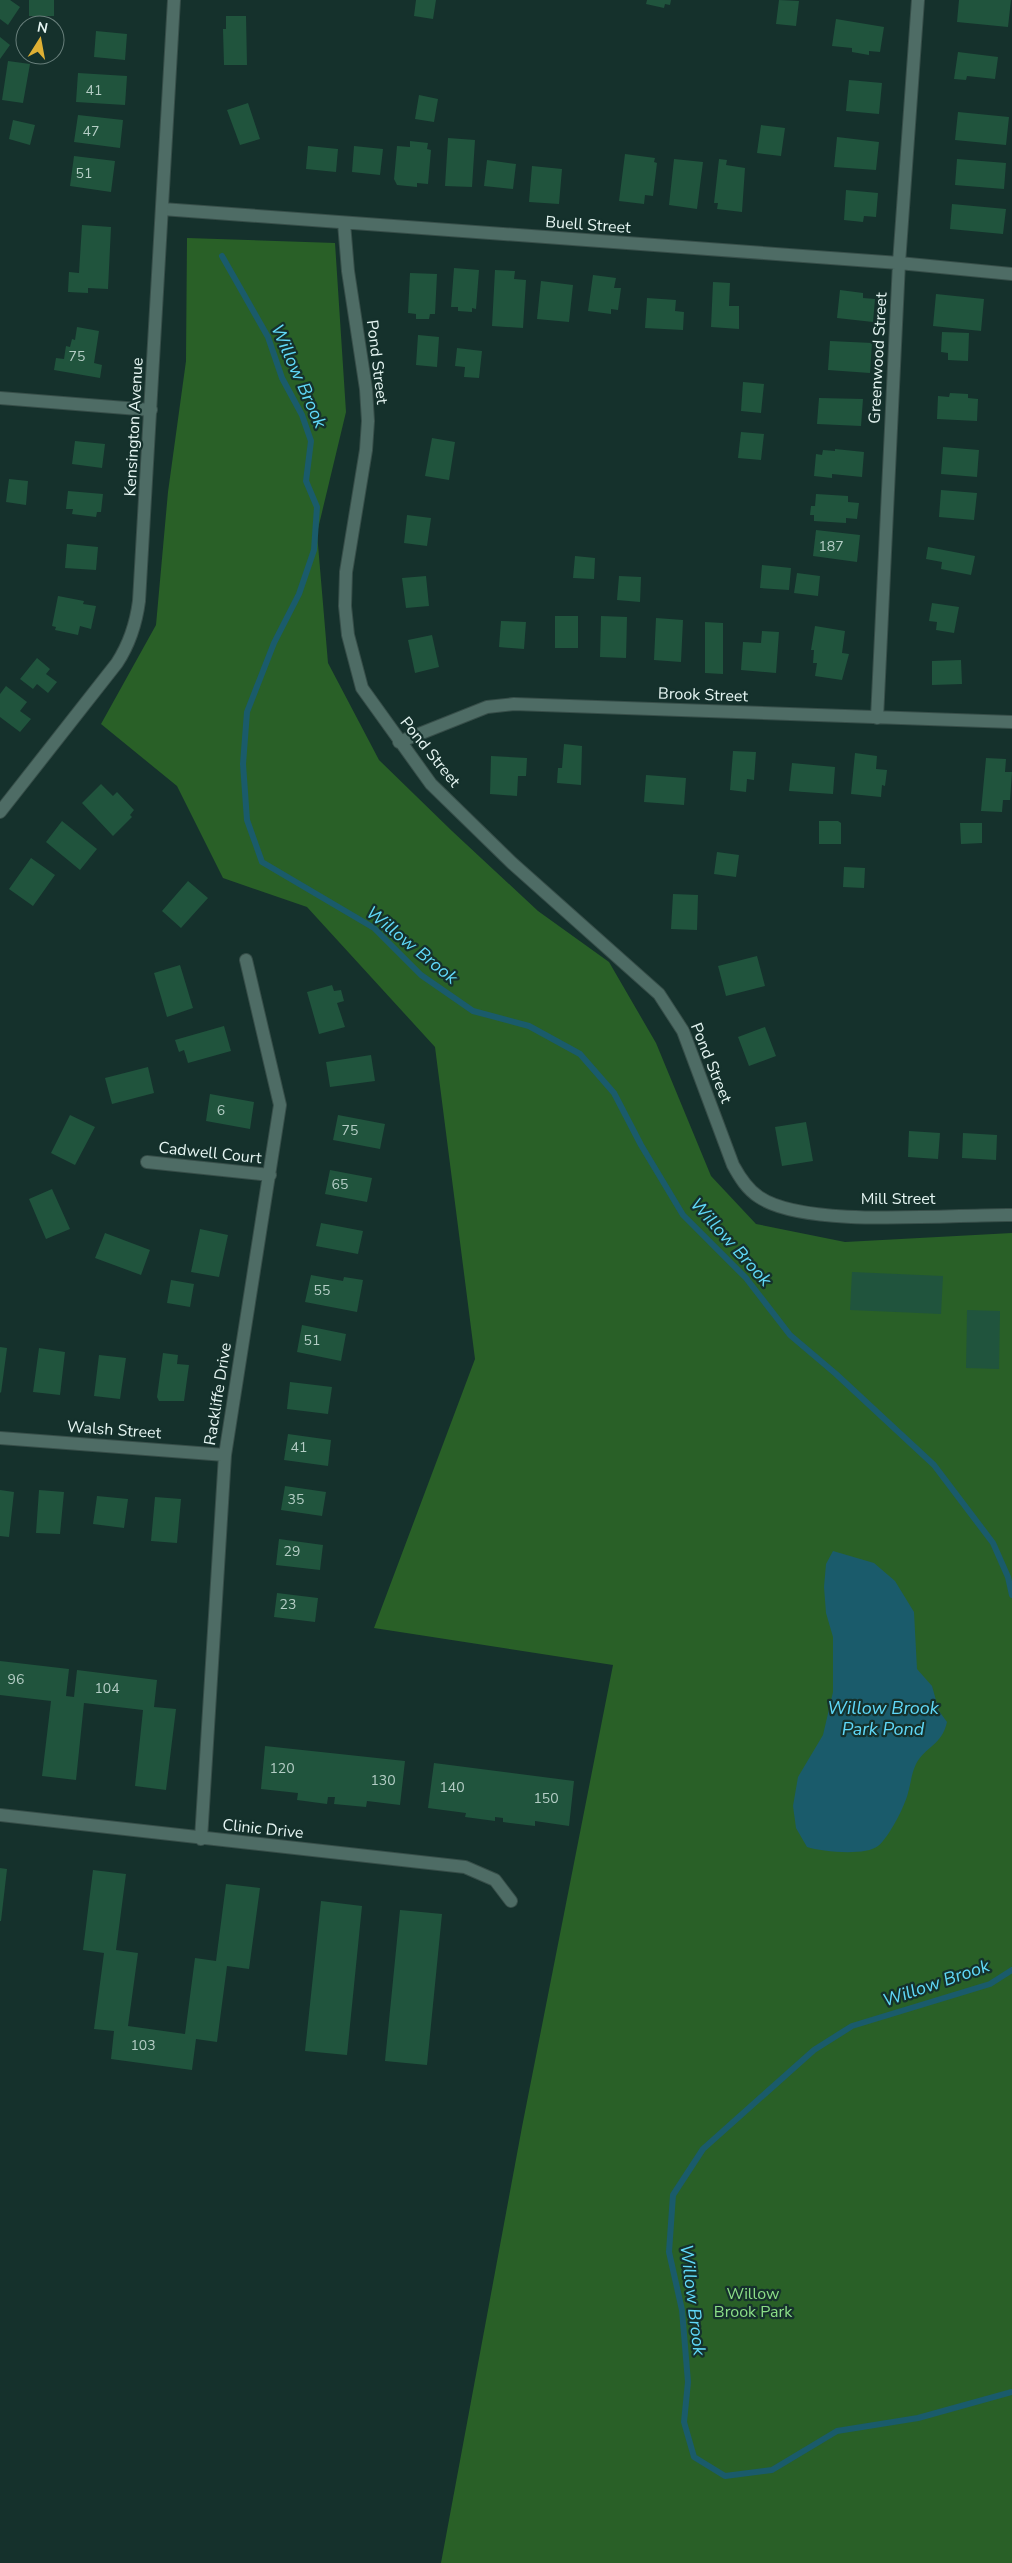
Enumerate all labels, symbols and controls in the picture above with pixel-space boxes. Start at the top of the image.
north arrow [15,15,65,65]
text: N [35,17,49,38]
house number: 41 [86,81,102,100]
house number: 47 [83,122,99,141]
house number: 51 [76,164,92,183]
street label: Buell Street [545,211,632,239]
street label: Greenwood Street [864,291,892,424]
street label: Pond Street [361,319,393,406]
water label: Willow Brook [265,320,333,433]
house number: 75 [69,347,85,366]
street label: Kensington Avenue [119,357,149,497]
house number: 187 [818,537,844,556]
street label: Brook Street [658,682,749,708]
street label: Pond Street [395,712,465,792]
water label: Willow Brook [361,901,464,990]
street label: Pond Street [685,1020,737,1107]
house number: 6 [217,1101,225,1120]
house number: 75 [342,1121,358,1140]
street label: Cadwell Court [157,1137,263,1169]
house number: 65 [332,1175,348,1194]
street label: Mill Street [861,1188,936,1210]
water label: Willow Brook [685,1192,778,1292]
house number: 55 [314,1281,330,1300]
house number: 51 [304,1331,320,1350]
street label: Rackliffe Drive [199,1341,237,1447]
street label: Walsh Street [66,1416,162,1444]
house number: 41 [291,1438,307,1457]
house number: 35 [288,1490,304,1509]
house number: 29 [284,1542,300,1561]
house number: 23 [280,1595,296,1614]
house number: 96 [8,1670,24,1689]
house number: 104 [94,1679,120,1698]
water label: Willow Brook Park Pond [827,1696,940,1741]
house number: 120 [269,1759,295,1778]
house number: 130 [370,1771,396,1790]
house number: 140 [439,1778,465,1797]
house number: 150 [533,1789,559,1808]
street label: Clinic Drive [221,1814,305,1844]
water label: Willow Brook [879,1953,994,2013]
house number: 103 [130,2036,156,2055]
water label: Willow Brook [674,2243,712,2358]
park label: Willow Brook Park [714,2283,793,2323]

